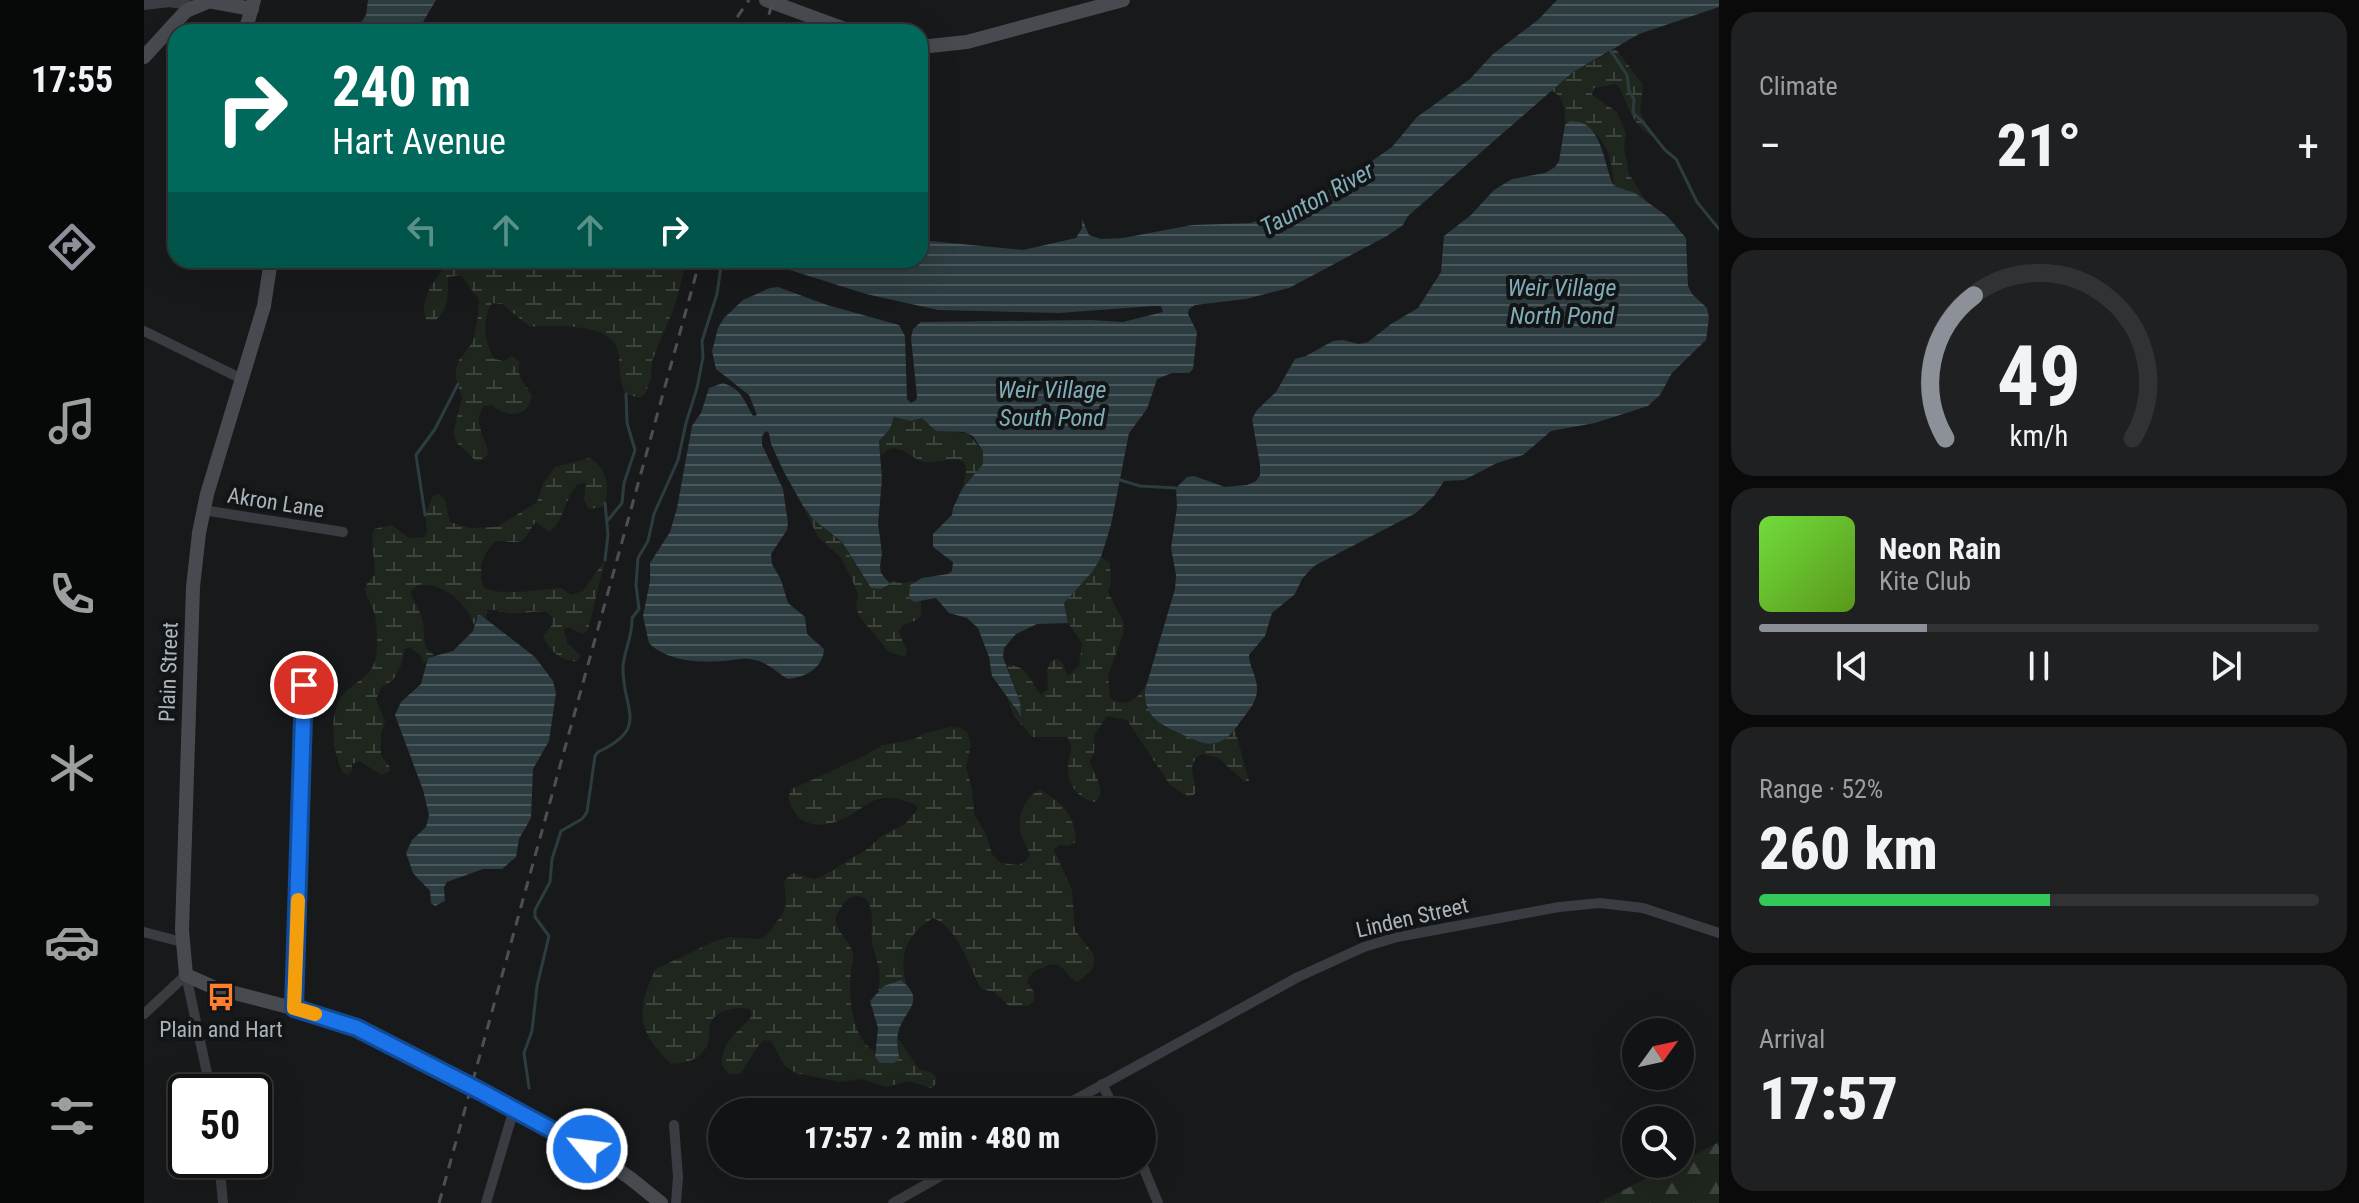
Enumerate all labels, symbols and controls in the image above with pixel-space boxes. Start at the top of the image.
text: 240 m [332,54,471,120]
icon: right [200,56,304,160]
text: 17:55 [31,59,113,101]
text: Climate [1759,71,1838,101]
text: 21° [1997,110,2081,181]
text: − [1759,120,1781,172]
text: + [2297,120,2319,172]
text: Hart Avenue [332,121,506,163]
water label: Taunton River [1256,156,1379,242]
icon: left [400,208,444,252]
icon: ahead [484,208,528,252]
icon: ahead [568,208,612,252]
icon: right [652,208,696,252]
icon: directions [44,219,100,275]
water label: Weir Village North Pond [1508,274,1616,330]
text: 49 [1997,328,2081,425]
water label: Weir Village South Pond [998,376,1106,432]
icon: music [44,393,100,449]
text: km/h [2010,419,2068,453]
street label: Akron Lane [226,482,326,522]
text: Neon Rain [1879,531,2001,566]
icon: phone [44,566,100,622]
text: Kite Club [1879,566,1971,596]
street label: Plain Street [154,622,183,722]
icon: previous [1830,644,1874,688]
icon: pause [2017,644,2061,688]
icon: next [2204,644,2248,688]
pin [270,651,338,719]
icon: arrive [282,663,326,707]
icon: climate [44,740,100,796]
text: Range · 52% [1759,774,1883,804]
text: 260 km [1759,813,1938,884]
street label: Linden Street [1353,892,1471,943]
icon: car [44,914,100,970]
bus stop icon: Plain and Hart [206,982,236,1012]
place label: Plain and Hart [159,1017,283,1042]
north arrow [1622,1018,1694,1090]
map controls [1622,1018,1694,1178]
text: Arrival [1759,1024,1825,1054]
text: 17:57 [1759,1063,1898,1134]
speed limit sign: 50 [168,1074,272,1178]
icon: filters [44,1088,100,1144]
button: search [1622,1106,1694,1178]
position arrow [545,1107,629,1191]
text: 17:57 · 2 min · 480 m [804,1120,1060,1155]

